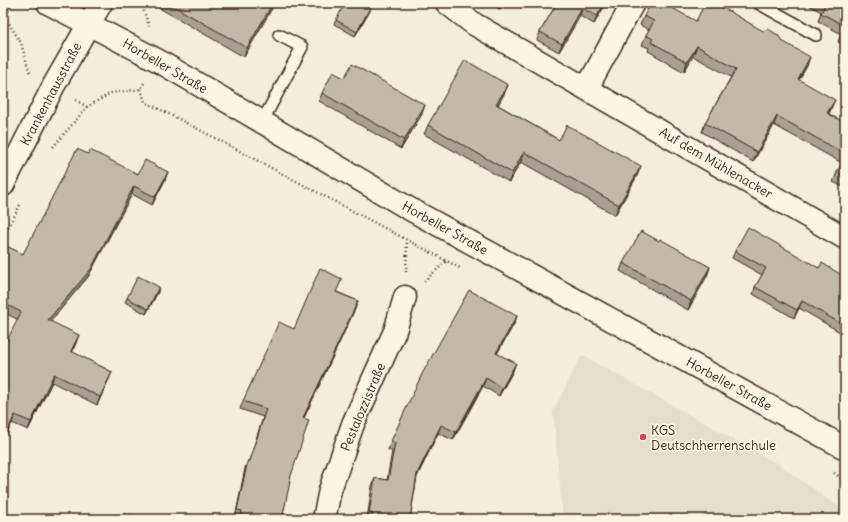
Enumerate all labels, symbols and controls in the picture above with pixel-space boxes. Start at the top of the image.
street label: Horbeller Straße [119,35,211,97]
street label: Krankenhausstraße [17,39,85,149]
street label: Auf dem Mühlenacker [656,124,776,203]
street label: Horbeller Straße [399,197,491,259]
street label: Horbeller Straße [683,353,775,415]
street label: Pestalozzistraße [337,360,389,454]
place label: KGS Deutschherrenschule [651,422,776,454]
marker: KGS Deutschherrenschule [638,432,648,442]

